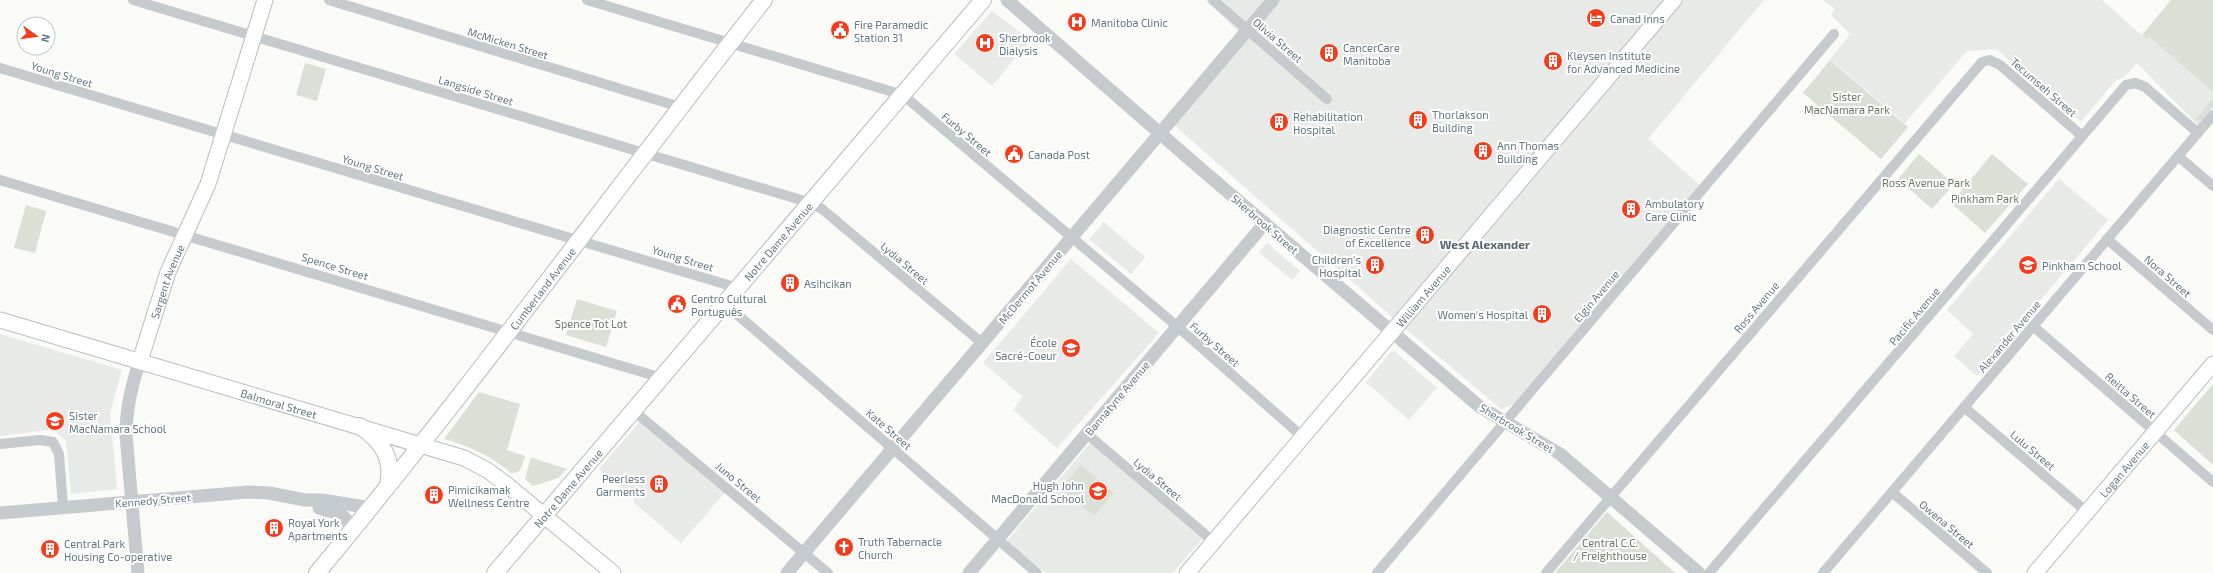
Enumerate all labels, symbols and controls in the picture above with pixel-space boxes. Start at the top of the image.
hotel icon: Canad Inns [1585,7,1607,29]
hospital icon: Manitoba Clinic [1066,11,1088,33]
place label: Canad Inns [1610,12,1665,25]
street label: Olivia Street [1251,15,1305,65]
north arrow [16,16,56,56]
place label: Manitoba Clinic [1091,16,1168,29]
place label: Fire Paramedic Station 31 [854,18,928,44]
public building icon: Fire Paramedic Station 31 [829,19,851,41]
street label: McMicken Street [466,25,550,61]
place label: Sherbrook Dialysis [999,31,1051,57]
hospital icon: Sherbrook Dialysis [974,32,996,54]
text: N [39,33,53,44]
place label: CancerCare Manitoba [1343,41,1400,67]
building icon: CancerCare Manitoba [1318,42,1340,64]
place label: Kleysen Institute for Advanced Medicine [1567,49,1680,75]
building icon: Kleysen Institute for Advanced Medicine [1542,50,1564,72]
street label: Tecumseh Street [2008,55,2080,119]
street label: Young Street [30,58,94,90]
street label: Langside Street [437,72,515,108]
park label: Sister MacNamara Park [1804,90,1890,116]
place label: Thorlakson Building [1432,108,1489,134]
street label: Furby Street [939,109,995,159]
building icon: Thorlakson Building [1407,109,1429,131]
place label: Rehabilitation Hospital [1293,110,1363,136]
building icon: Rehabilitation Hospital [1268,111,1290,133]
place label: Ann Thomas Building [1497,139,1560,165]
building icon: Ann Thomas Building [1472,140,1494,162]
public building icon: Canada Post [1003,143,1025,165]
place label: Canada Post [1028,148,1090,161]
street label: Young Street [341,151,405,183]
park label: Ross Avenue Park [1882,176,1970,189]
street label: Sherbrook Street [1229,191,1301,257]
park label: Pinkham Park [1951,192,2020,205]
place label: Ambulatory Care Clinic [1645,197,1704,223]
building icon: Ambulatory Care Clinic [1620,198,1642,220]
street label: Notre Dame Avenue [741,199,815,283]
place label: Diagnostic Centre of Excellence [1323,223,1411,249]
building icon: Diagnostic Centre of Excellence [1414,224,1436,246]
district label: West Alexander [1440,237,1530,251]
street label: Lydia Street [878,239,932,287]
street label: Sargent Avenue [147,242,186,320]
street label: Young Street [651,242,715,274]
street label: Cumberland Avenue [507,245,578,332]
street label: McDermot Avenue [996,248,1065,326]
street label: Spence Street [300,250,370,282]
street label: Nora Street [2142,252,2194,300]
place label: Children's Hospital [1312,253,1362,279]
building icon: Children's Hospital [1364,254,1386,276]
school or university icon: Pinkham School [2017,254,2039,276]
place label: Pinkham School [2042,259,2122,272]
street label: William Avenue [1393,262,1453,329]
street label: Elgin Avenue [1571,267,1622,325]
building icon: Asihcikan [779,272,801,294]
place label: Asihcikan [804,277,852,290]
street label: Ross Avenue [1731,279,1781,335]
street label: Pacific Avenue [1886,284,1942,348]
place label: Centro Cultural Português [691,292,767,318]
public building icon: Centro Cultural Português [666,293,688,315]
street label: Alexander Avenue [1975,297,2043,375]
building icon: Women's Hospital [1531,303,1553,325]
place label: Women's Hospital [1438,308,1529,321]
park label: Spence Tot Lot [555,317,627,330]
street label: Furby Street [1188,319,1242,369]
place label: École Sacré-Coeur [995,336,1058,362]
school or university icon: École Sacré-Coeur [1060,337,1082,359]
street label: Bannatyne Avenue [1082,358,1152,438]
street label: Reitta Street [2103,369,2159,421]
street label: Balmoral Street [239,386,318,420]
street label: Sherbrook Street [1477,401,1557,455]
street label: Kate Street [864,406,914,452]
place label: Sister MacNamara School [69,409,167,435]
school or university icon: Sister MacNamara School [44,410,66,432]
street label: Lulu Street [2008,428,2058,472]
street label: Logan Avenue [2096,438,2151,499]
street label: Notre Dame Avenue [531,446,605,530]
street label: Lydia Street [1131,455,1185,503]
street label: Juno Street [713,459,765,505]
place label: Peerless Garments [596,472,645,498]
building icon: Peerless Garments [648,473,670,495]
place label: Hugh John MacDonald School [991,479,1085,505]
school or university icon: Hugh John MacDonald School [1087,480,1109,502]
place label: Pimicikamak Wellness Centre [448,483,530,509]
building icon: Pimicikamak Wellness Centre [423,484,445,506]
street label: Kennedy Street [115,490,191,510]
street label: Owena Street [1917,497,1977,551]
place label: Royal York Apartments [288,516,348,542]
building icon: Royal York Apartments [263,517,285,539]
place label: Truth Tabernacle Church [858,535,942,561]
church icon: Truth Tabernacle Church [833,536,855,558]
park label: Central C.C. / Freighthouse [1573,536,1647,562]
place label: Central Park Housing Co-operative [64,537,172,563]
building icon: Central Park Housing Co-operative [39,538,61,560]

